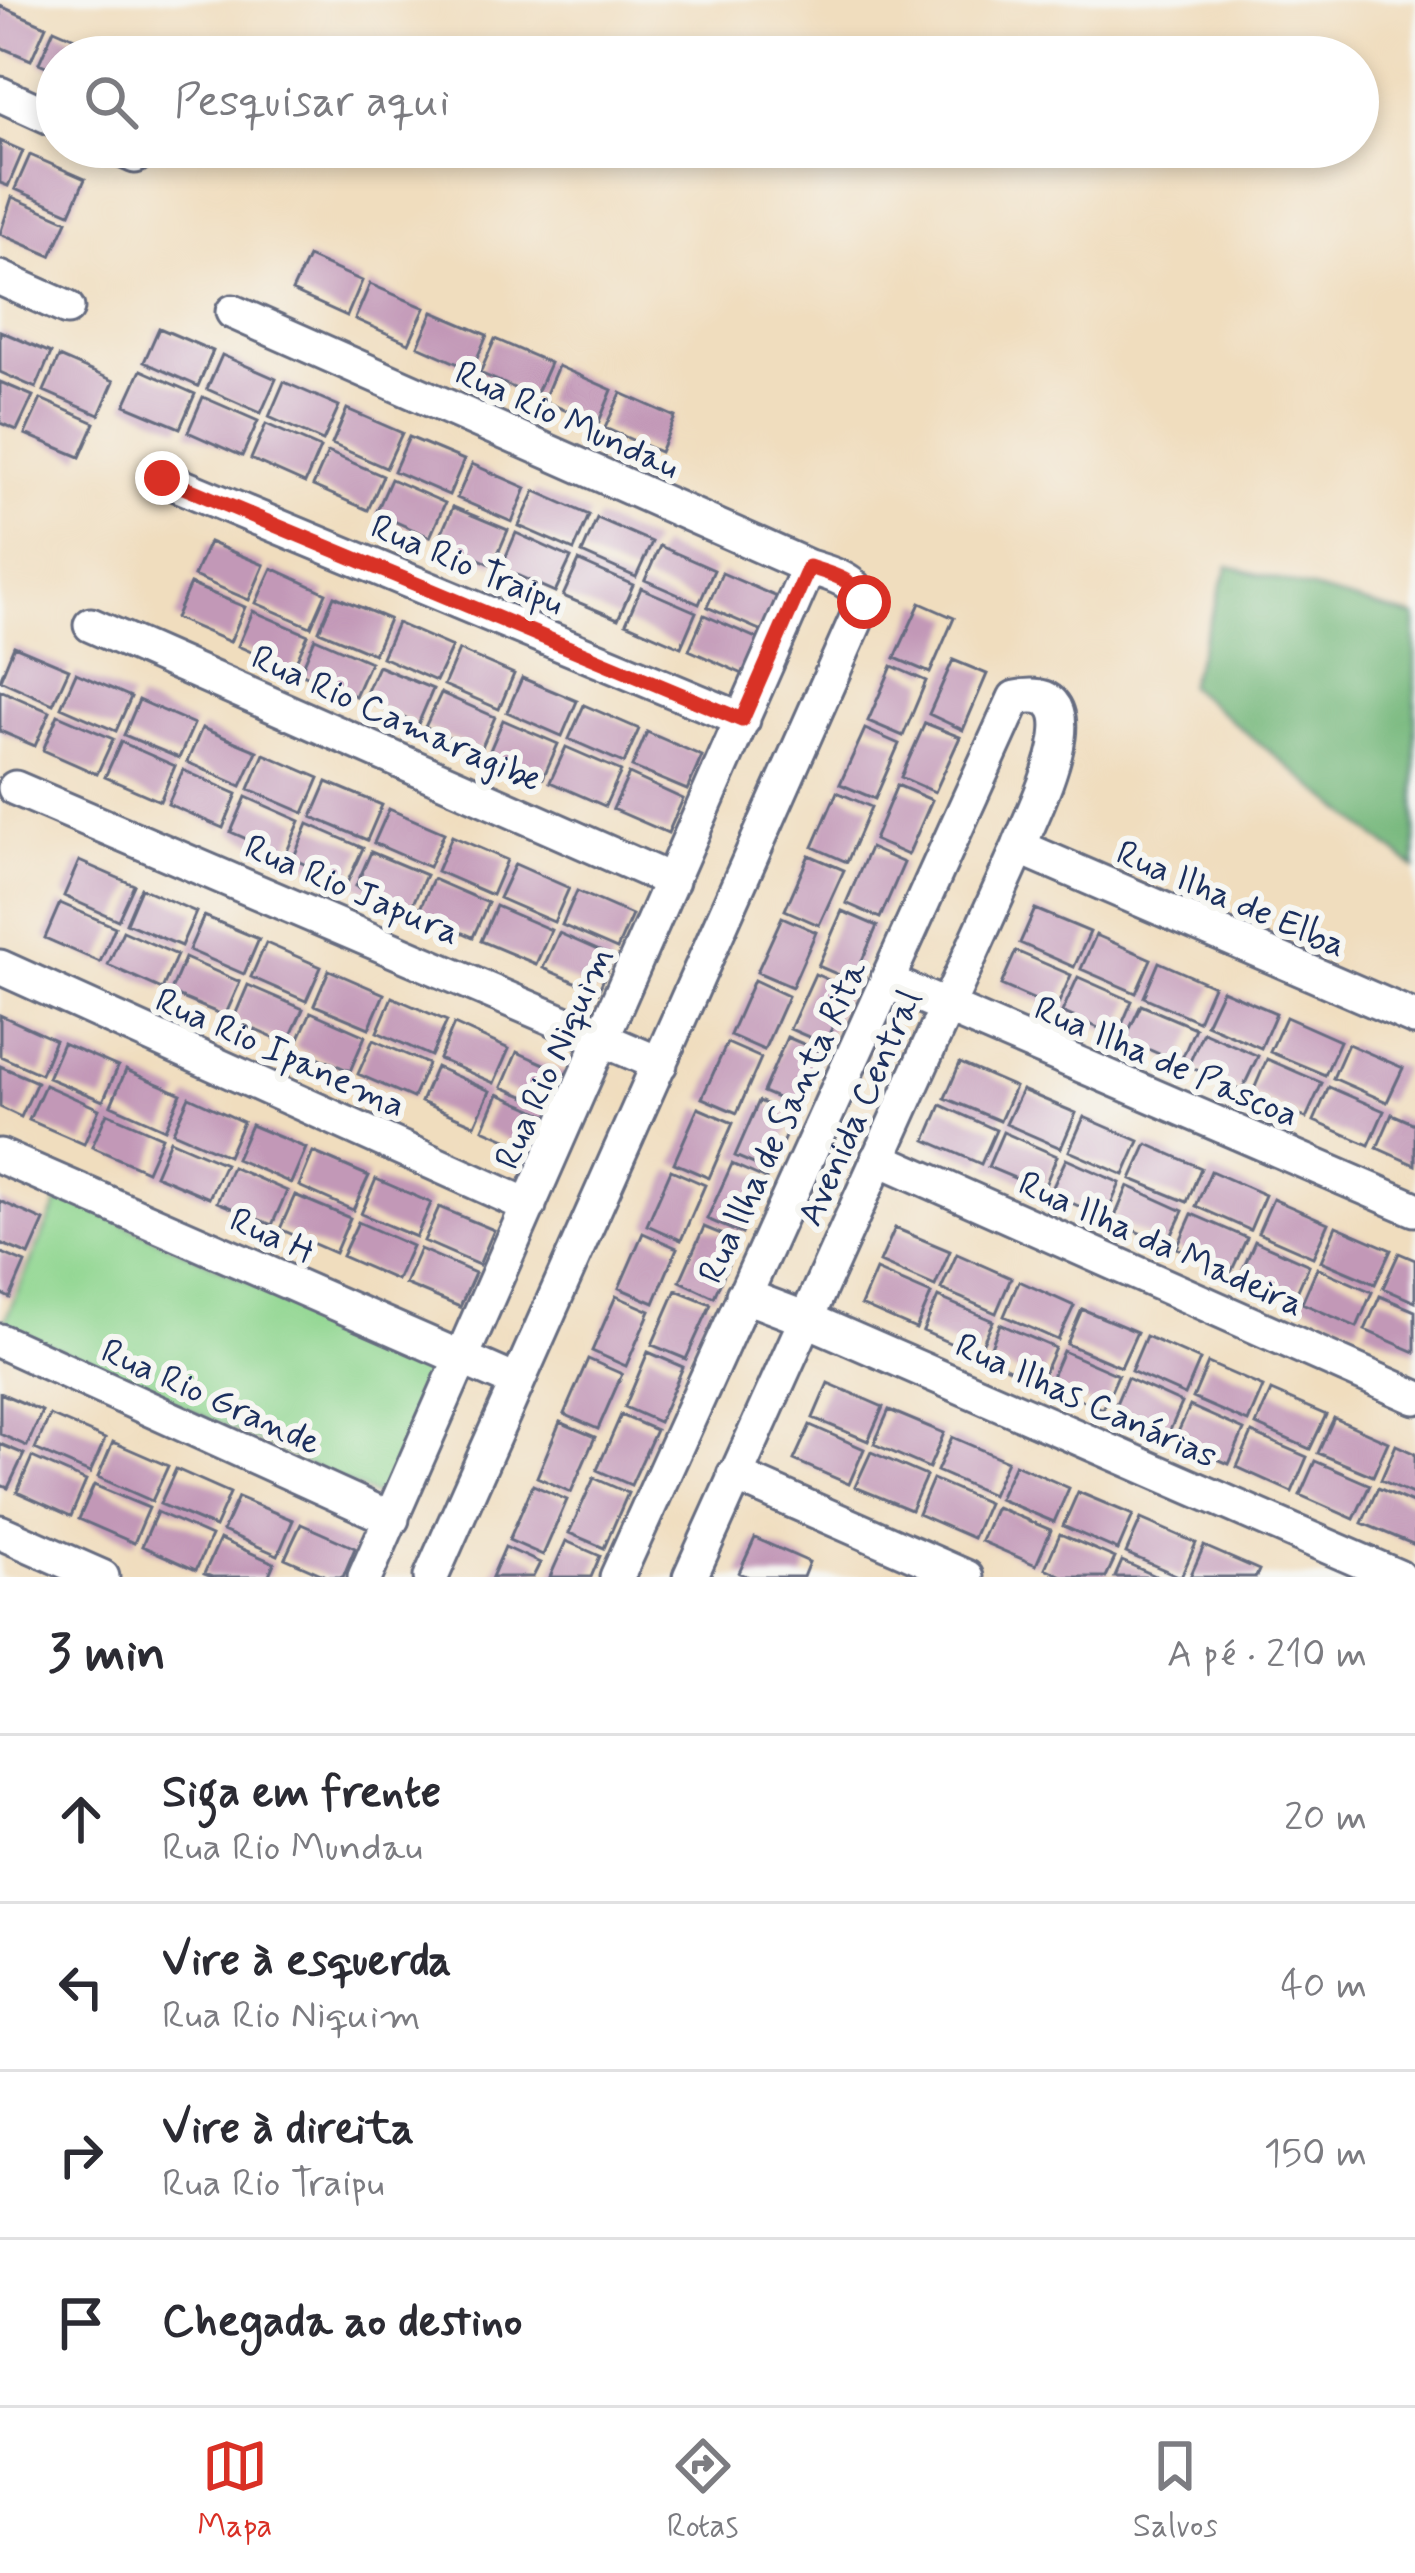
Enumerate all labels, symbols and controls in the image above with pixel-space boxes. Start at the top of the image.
search box [36,36,1379,168]
icon: search [78,69,144,135]
text: Pesquisar aqui [174,73,450,132]
street label: Rua Rio Mundau [447,351,686,492]
route end [135,451,189,505]
street label: Rua Rio Traipu [363,505,570,628]
route start [837,575,891,629]
street label: Rua Rio Camaragibe [243,635,548,805]
street label: Rua Rio Japura [237,825,466,958]
street label: Rua Ilha de Elba [1108,831,1353,970]
street label: Rua Rio Niquim [485,940,625,1177]
street label: Rua llha de Santa Rita [689,953,880,1292]
street label: Rua Rio Ipanema [147,978,412,1130]
street label: Avenida Central [788,983,934,1234]
street label: Rua Ilha de Pascoa [1026,986,1305,1140]
street label: Rua Ilha da Madeira [1011,1161,1310,1329]
street label: Rua H [222,1198,321,1277]
street label: Rua Ilhas Canárias [947,1323,1224,1481]
street label: Rua Rio Grande [93,1329,328,1468]
text: 3 min [48,1622,166,1688]
text: A pé · 210 m [1167,1630,1367,1681]
text: Siga em frente [162,1764,441,1823]
icon: ahead [48,1786,114,1852]
text: 20 m [1284,1793,1367,1844]
text: Rua Rio Mundau [162,1823,423,1874]
text: Vire à esquerda [162,1932,451,1991]
icon: left [48,1954,114,2020]
text: 40 m [1280,1961,1367,2012]
text: Rua Rio Niquim [162,1991,421,2042]
text: Vire à direita [162,2100,414,2159]
icon: right [48,2122,114,2188]
text: 150 m [1264,2129,1367,2180]
text: Rua Rio Traipu [162,2159,384,2210]
icon: arrive [48,2290,114,2356]
text: Chegada ao destino [162,2293,522,2352]
tab: Mapa [197,2433,272,2549]
tab: Rotas [667,2433,738,2549]
tab: Salvos [1133,2433,1218,2549]

